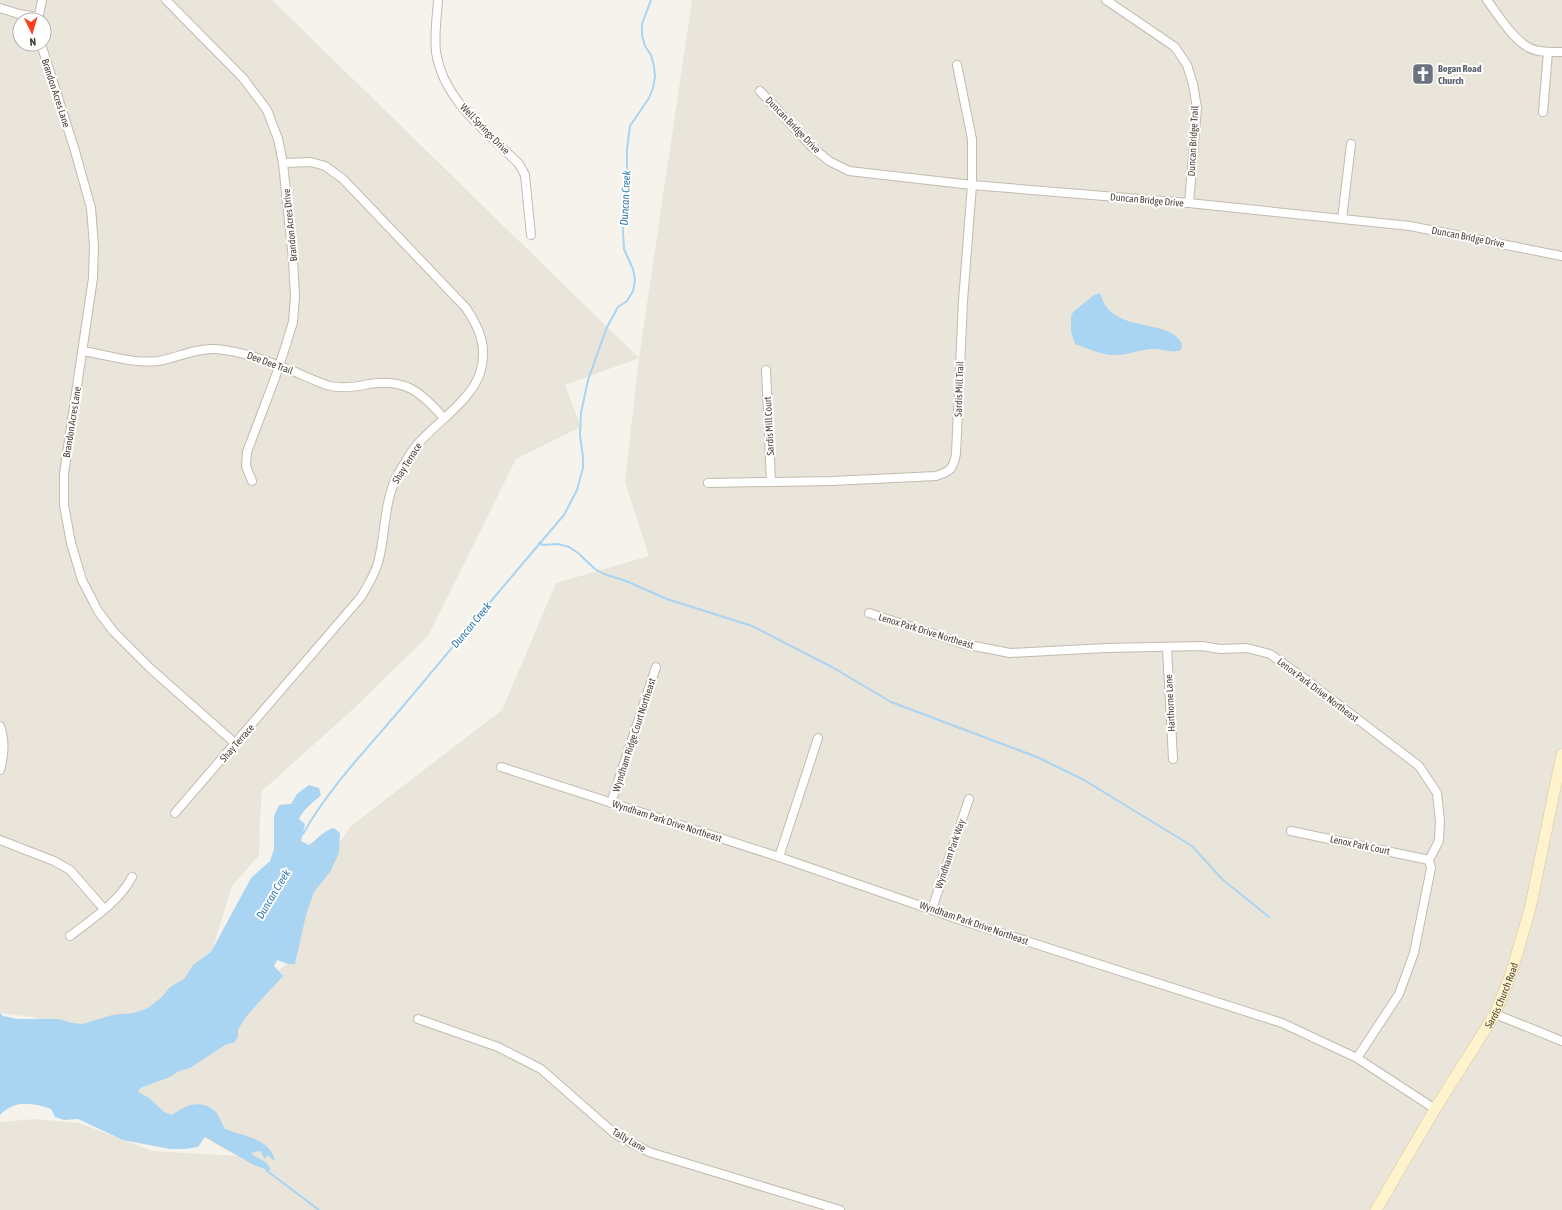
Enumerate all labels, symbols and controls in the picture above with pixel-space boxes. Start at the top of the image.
north arrow [12,12,52,52]
text: N [29,36,37,48]
street label: Brandon Acres Lane [40,57,72,129]
church icon: Bogan Road Church [1410,61,1436,87]
place label: Bogan Road Church [1438,63,1482,86]
street label: Duncan Bridge Drive [763,95,823,156]
street label: Well Springs Drive [458,102,512,157]
street label: Duncan Bridge Trail [1186,105,1200,177]
water label: Duncan Creek [618,170,632,226]
street label: Brandon Acres Drive [281,188,299,262]
street label: Duncan Bridge Drive [1110,191,1185,209]
street label: Duncan Bridge Drive [1431,225,1506,250]
street label: Dee Dee Trail [246,350,295,377]
street label: Sardis Mill Trail [953,361,965,417]
street label: Brandon Acres Lane [61,385,83,458]
street label: Sardis Mill Court [762,396,776,456]
street label: Shay Terrace [390,440,424,485]
water label: Duncan Creek [449,600,493,650]
street label: Lenox Park Drive Northeast [877,611,975,651]
street label: Lenox Park Drive Northeast [1275,656,1361,724]
street label: Harthorne Lane [1163,674,1177,732]
street label: Wyndham Ridge Court Northeast [610,677,658,793]
street label: Shay Terrace [218,722,257,764]
street label: Wyndham Park Drive Northeast [611,798,723,844]
street label: Wyndham Park Way [933,818,967,890]
street label: Lenox Park Court [1329,833,1391,857]
water label: Duncan Creek [254,867,292,921]
street label: Wyndham Park Drive Northeast [918,899,1030,947]
street label: Sardis Church Road [1482,961,1520,1030]
street label: Tally Lane [610,1126,648,1154]

